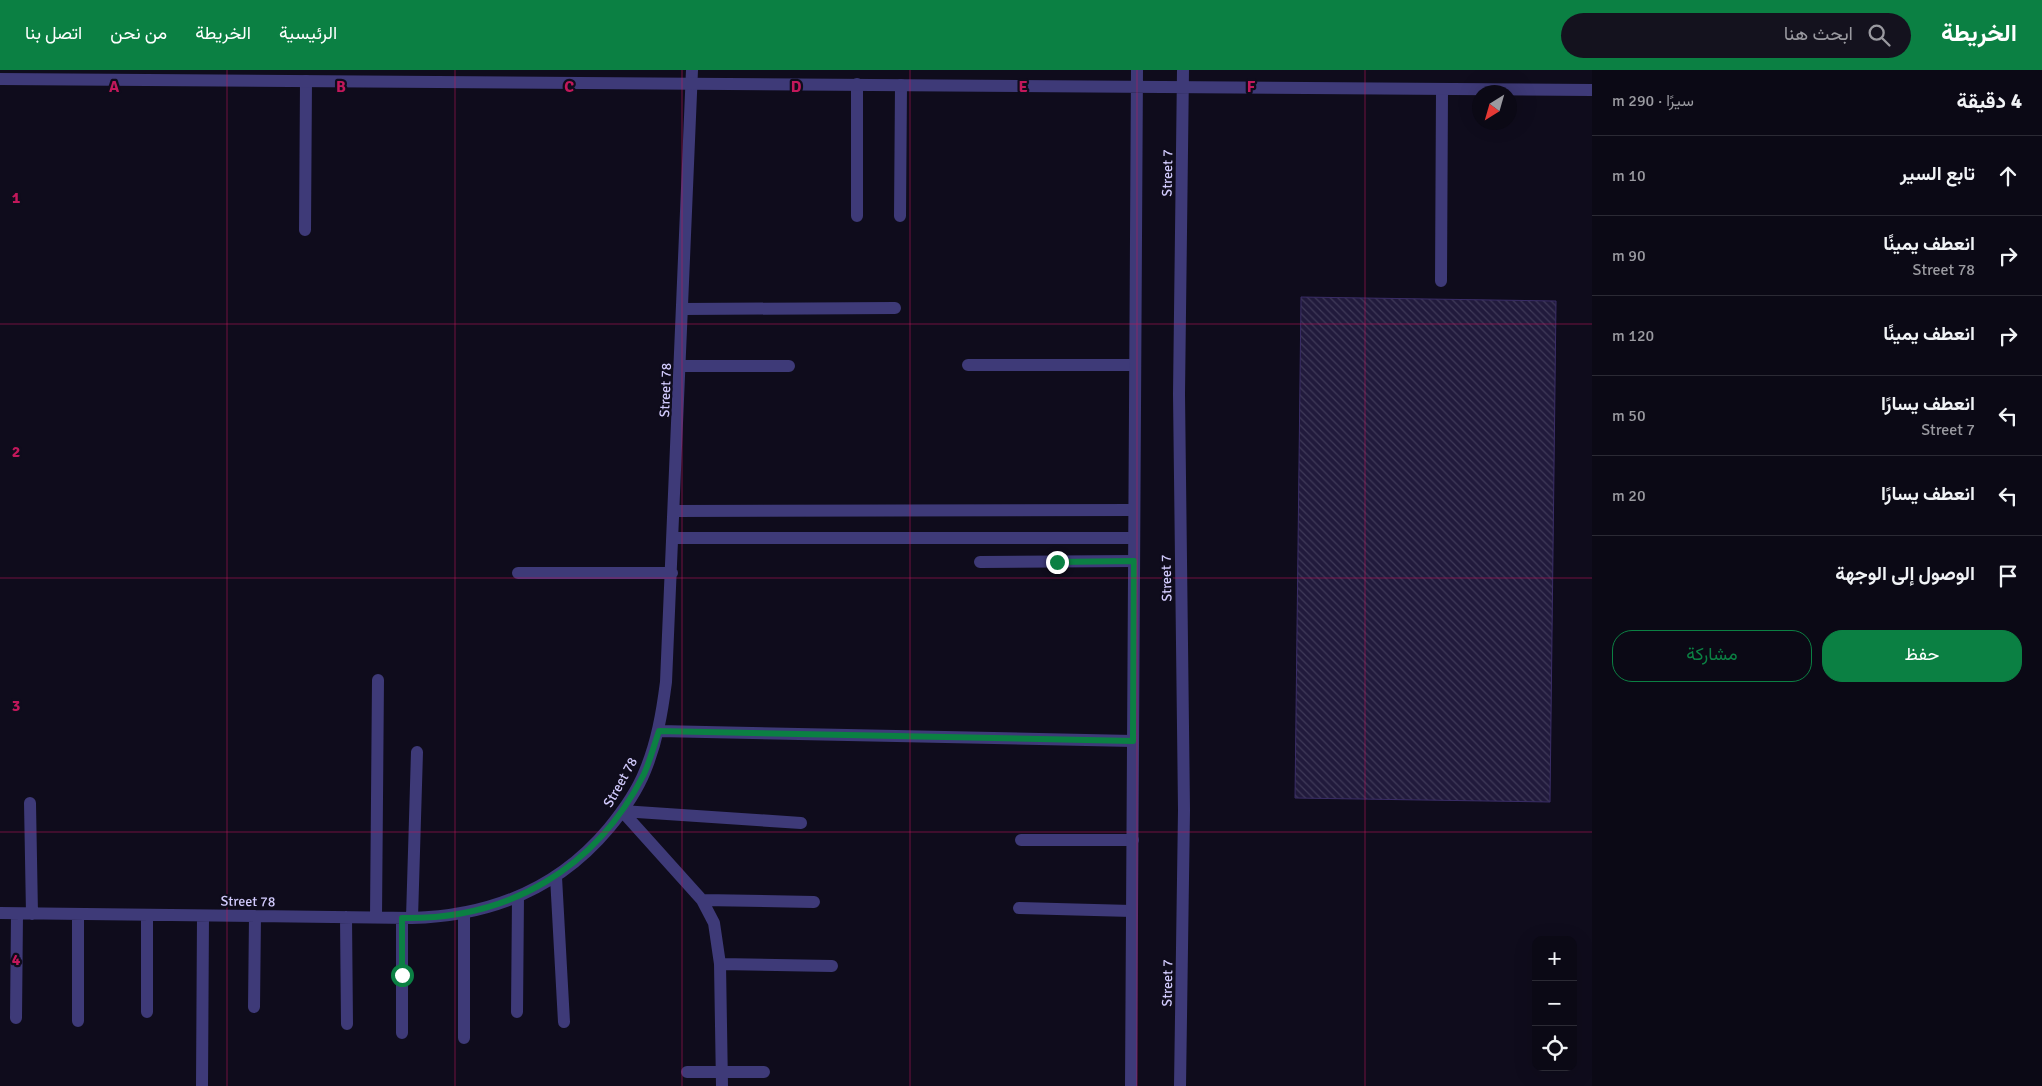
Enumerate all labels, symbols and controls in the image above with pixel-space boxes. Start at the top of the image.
search box [1561,13,1911,58]
text: الخريطة [1941,18,2017,48]
icon: search [1865,21,1893,49]
text: اتصل بنا [25,22,82,44]
text: من نحن [110,22,167,44]
text: الخريطة [195,22,251,44]
text: الرئيسية [279,22,337,44]
text: ابحث هنا [1784,22,1853,46]
text: A [109,77,120,97]
text: B [336,77,346,97]
text: C [564,77,574,97]
text: D [791,77,802,97]
text: E [1018,77,1028,97]
text: F [1247,77,1256,97]
north arrow [1472,85,1517,130]
text: 4 دقيقة [1957,88,2022,114]
text: سيرًا · 290 m [1612,91,1694,111]
street label: Street 7 [1159,149,1176,197]
text: تابع السير [1900,162,1975,186]
icon: ahead [1994,162,2022,190]
text: 10 m [1612,166,1646,186]
text: 1 [12,188,21,208]
text: انعطف يمينًا [1883,232,1975,256]
icon: right [1994,242,2022,270]
text: 90 m [1612,246,1646,266]
text: Street 78 [1913,260,1975,280]
text: انعطف يمينًا [1883,322,1975,346]
icon: right [1994,322,2022,350]
text: 120 m [1612,326,1654,346]
street label: Street 78 [656,362,675,418]
text: انعطف يسارًا [1881,392,1975,416]
icon: left [1994,402,2022,430]
text: 50 m [1612,406,1646,426]
text: Street 7 [1921,420,1975,440]
text: 2 [12,442,20,462]
text: انعطف يسارًا [1881,482,1975,506]
icon: left [1994,482,2022,510]
text: 20 m [1612,486,1646,506]
route end [1046,551,1069,574]
street label: Street 7 [1158,554,1175,602]
text: الوصول إلى الوجهة [1835,562,1975,586]
icon: arrive [1994,562,2022,590]
button: مشاركة [1612,630,1812,682]
button: حفظ [1822,630,2022,682]
text: 3 [12,696,20,716]
street label: Street 78 [600,754,641,810]
street label: Street 78 [221,893,275,910]
map controls [1532,936,1577,1071]
button: + [1532,936,1577,981]
text: 4 [12,950,21,970]
street label: Street 7 [1159,959,1176,1007]
route start [391,964,414,987]
button: − [1532,981,1577,1026]
button: locate [1532,1026,1577,1071]

